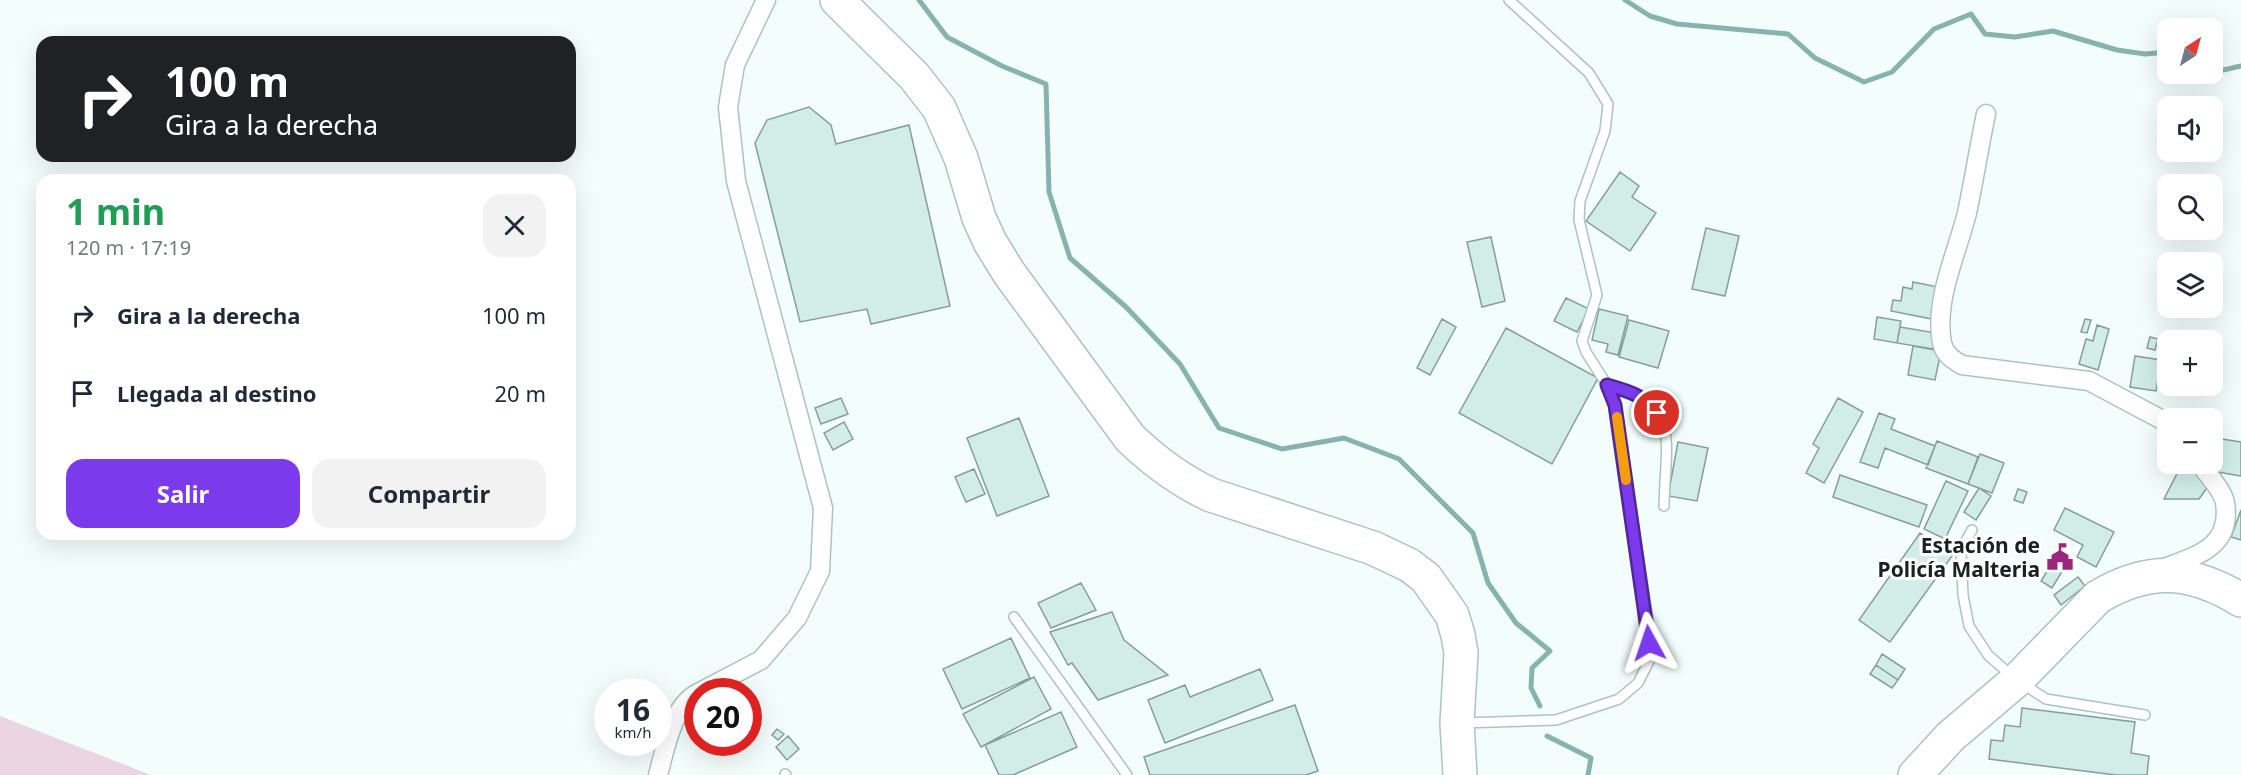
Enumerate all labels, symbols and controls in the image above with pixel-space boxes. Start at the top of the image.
north arrow [2157,18,2223,84]
map controls [2157,18,2223,474]
text: 100 m [165,52,289,109]
icon: right [66,60,144,138]
button: sound [2157,96,2223,162]
text: Gira a la derecha [165,106,378,143]
button: search [2157,174,2223,240]
text: 1 min [66,187,165,236]
button: close [483,194,546,257]
text: 120 m · 17:19 [66,234,191,261]
button: layers [2157,252,2223,318]
icon: right [66,299,99,332]
text: Gira a la derecha [117,300,301,330]
text: 100 m [482,300,546,330]
button: + [2157,330,2223,396]
icon: arrive [66,377,99,410]
text: Llegada al destino [117,378,317,408]
text: 20 m [495,378,546,408]
pin [1631,387,1682,438]
icon: arrive [1640,396,1673,429]
button: − [2157,408,2223,474]
button: Salir [66,459,300,528]
button: Compartir [312,459,546,528]
place label: Estación de Policía Malteria [1878,531,2040,583]
public building icon: Estación de Policía Malteria [2045,542,2075,572]
position arrow [1617,611,1681,675]
speed limit sign: 20 [684,678,762,756]
text: 16 [616,689,650,730]
text: km/h [615,722,651,742]

